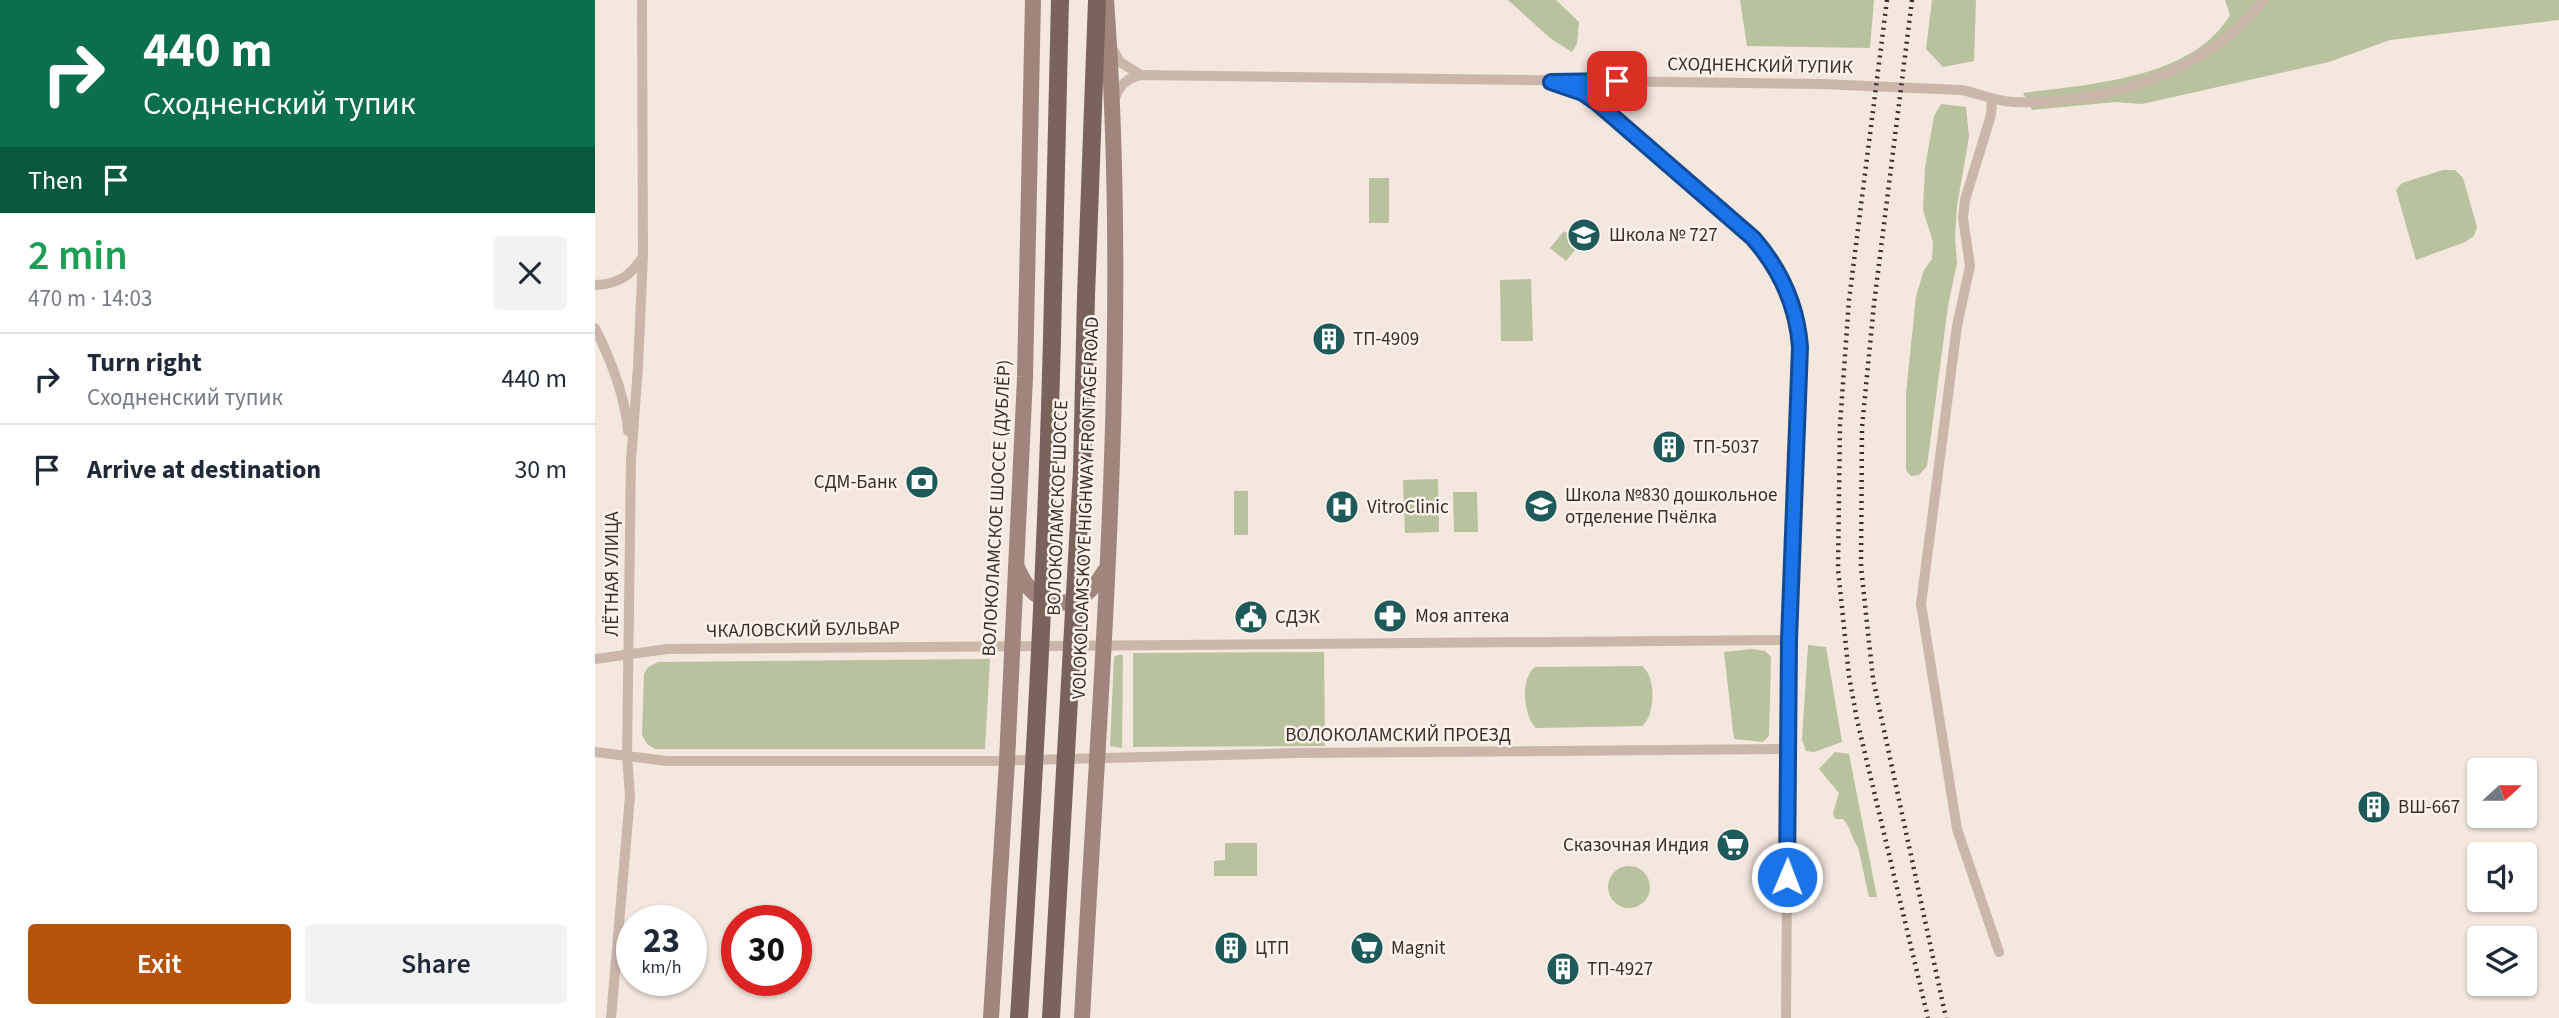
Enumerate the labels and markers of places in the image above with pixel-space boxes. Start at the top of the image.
pin [1587,51,1647,111]
school or university icon: Школа № 727 [1565,216,1603,254]
place label: Школа № 727 [1609,222,1718,249]
building icon: ТП-4909 [1310,320,1348,358]
place label: ТП-4909 [1353,326,1419,353]
building icon: ТП-5037 [1650,428,1688,466]
place label: ТП-5037 [1693,434,1759,461]
bank icon: СДМ-Банк [903,463,941,501]
place label: СДМ-Банк [814,469,898,496]
place label: Школа №830 дошкольное отделение Пчёлка [1565,482,1777,531]
school or university icon: Школа №830 дошкольное отделение Пчёлка [1522,487,1560,525]
hospital icon: VitroClinic [1323,488,1361,526]
place label: VitroClinic [1367,494,1449,521]
pharmacy icon: Моя аптека [1371,597,1409,635]
public building icon: СДЭК [1232,598,1270,636]
place label: Моя аптека [1415,603,1509,630]
place label: СДЭК [1275,604,1320,631]
building icon: ВШ-667 [2355,788,2393,826]
place label: ВШ-667 [2398,794,2460,821]
supermarket icon: Сказочная Индия [1714,826,1752,864]
place label: Сказочная Индия [1563,832,1709,859]
building icon: ЦТП [1212,929,1250,967]
supermarket icon: Magnit [1348,929,1386,967]
place label: ЦТП [1255,935,1289,962]
place label: Magnit [1391,935,1446,962]
building icon: ТП-4927 [1544,950,1582,988]
place label: ТП-4927 [1587,956,1653,983]

